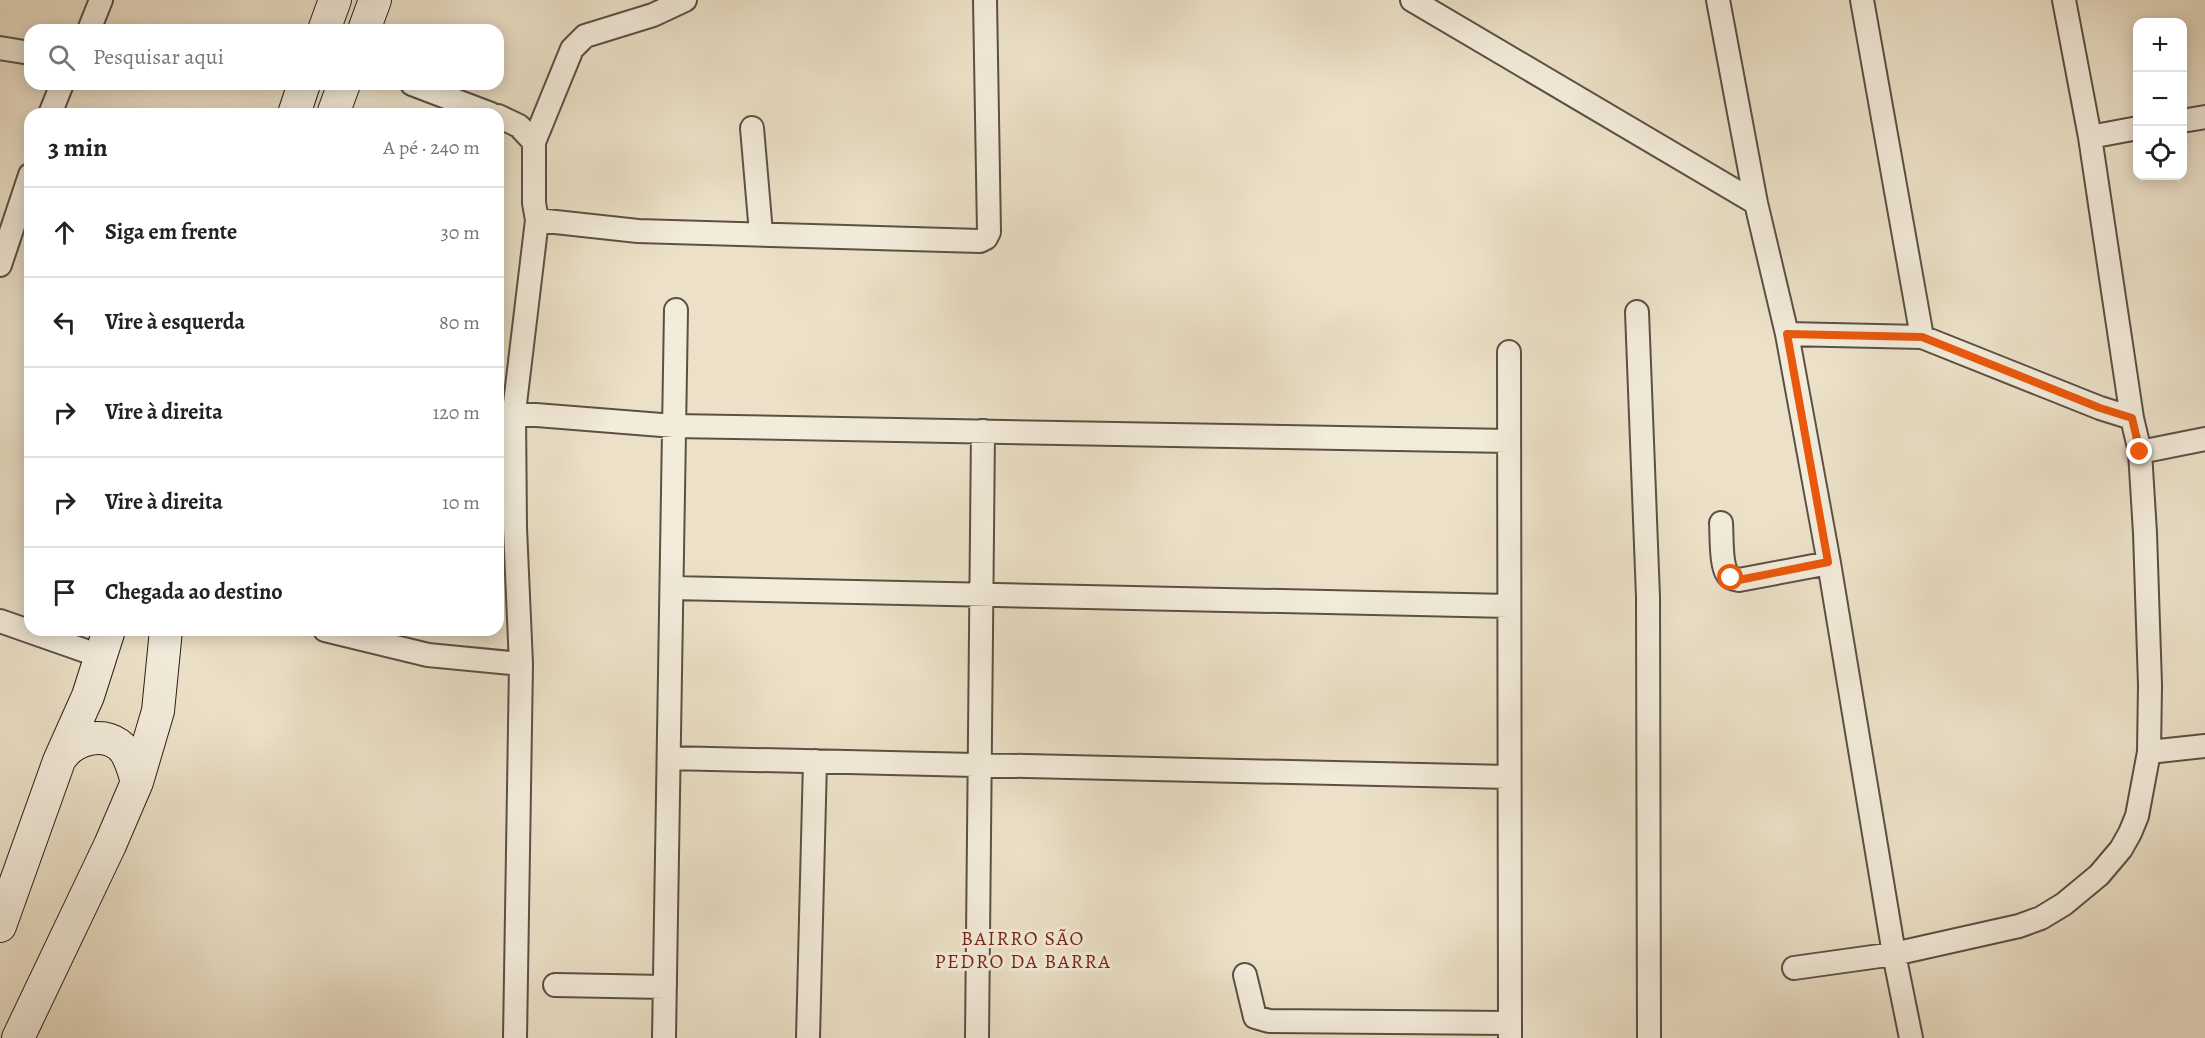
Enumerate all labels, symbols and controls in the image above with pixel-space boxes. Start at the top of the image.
map controls [2133,18,2187,180]
button: + [2133,18,2187,72]
search box [24,24,504,90]
icon: search [45,41,78,74]
text: Pesquisar aqui [93,42,224,72]
button: − [2133,72,2187,126]
button: locate [2133,126,2187,180]
text: 3 min [48,130,108,165]
text: A pé · 240 m [383,134,480,161]
icon: ahead [48,216,81,249]
text: Siga em frente [105,217,237,247]
text: 30 m [440,219,480,246]
icon: left [48,306,81,339]
text: Vire à esquerda [105,307,245,337]
text: 80 m [439,309,480,336]
icon: right [48,396,81,429]
text: Vire à direita [105,397,223,427]
text: 120 m [432,399,480,426]
route end [2126,438,2152,464]
icon: right [48,486,81,519]
text: Vire à direita [105,487,223,517]
text: 10 m [442,489,480,516]
route start [1717,564,1743,590]
icon: arrive [48,576,81,609]
text: Chegada ao destino [105,577,283,607]
district label: BAIRRO SÃO PEDRO DA BARRA [935,925,1111,975]

